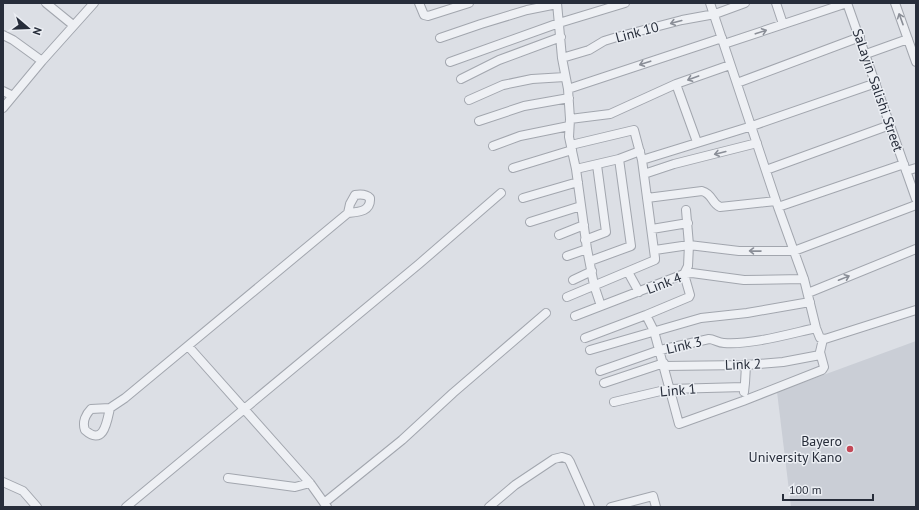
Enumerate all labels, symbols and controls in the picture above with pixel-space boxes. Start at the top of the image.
north arrow [8,8,48,48]
one-way arrow [896,14,904,26]
street label: Link 10 [613,18,661,46]
one-way arrow [670,18,683,26]
text: N [30,26,45,37]
street label: SaLayin Salishi Street [848,26,908,154]
one-way arrow [755,27,767,35]
one-way arrow [639,60,651,68]
one-way arrow [688,75,700,83]
one-way arrow [713,149,726,157]
one-way arrow [749,248,762,255]
street label: Link 4 [644,268,685,298]
one-way arrow [837,274,849,281]
street label: Link 3 [664,332,704,358]
street label: Link 2 [725,354,761,374]
street label: Link 1 [659,379,697,401]
place label: Bayero University Kano [749,432,842,466]
marker: Bayero University Kano [845,444,855,454]
scale bar [783,476,873,502]
text: 100 m [789,482,822,497]

